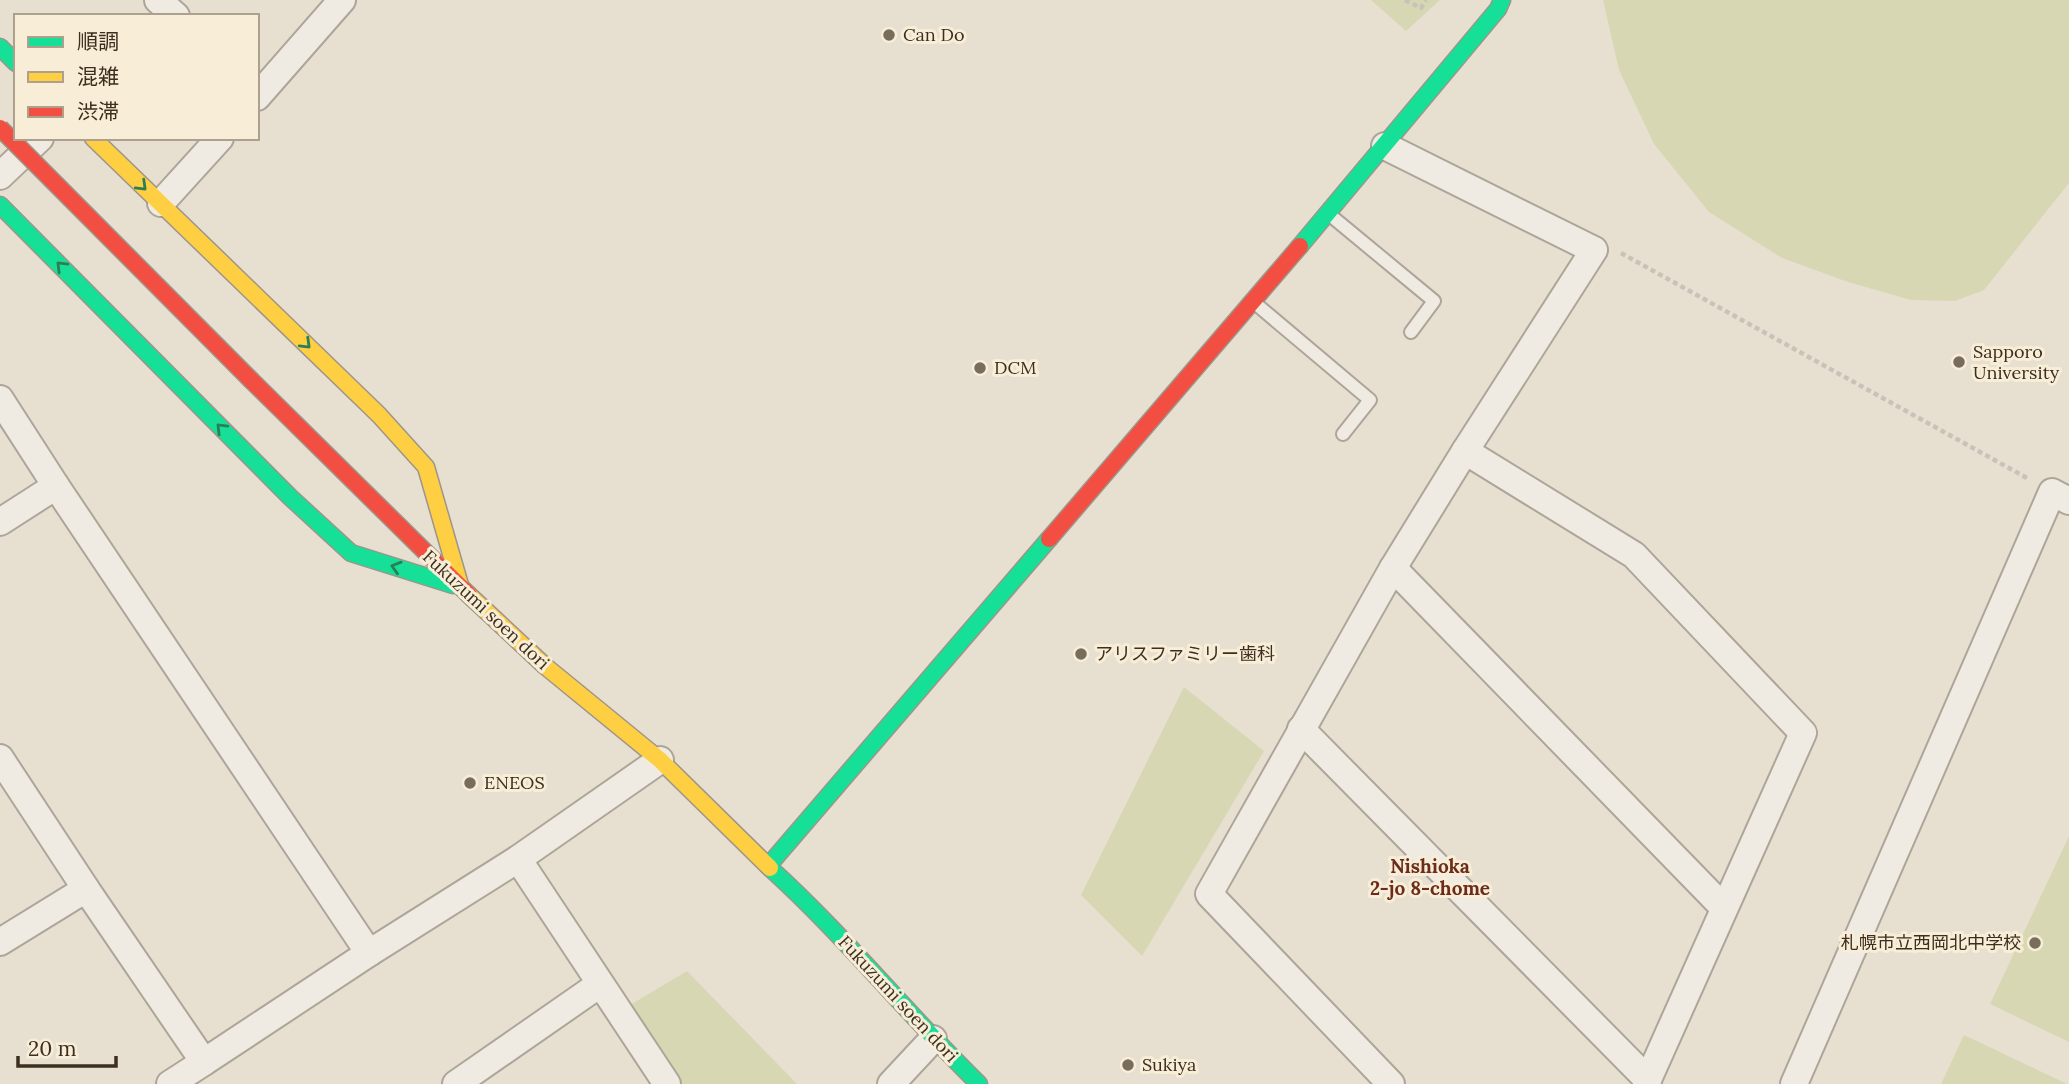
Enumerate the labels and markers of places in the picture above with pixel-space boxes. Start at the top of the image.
place label: Can Do [903,23,964,46]
marker: Can Do [881,27,897,43]
place label: Sapporo University [1973,340,2060,384]
marker: Sapporo University [1951,354,1967,370]
place label: DCM [994,356,1037,379]
marker: DCM [972,360,988,376]
place label: アリスファミリー歯科 [1095,642,1275,665]
marker: アリスファミリー歯科 [1073,646,1089,662]
place label: ENEOS [484,771,545,794]
marker: ENEOS [462,775,478,791]
place label: 札幌市立西岡北中学校 [1841,931,2021,954]
marker: 札幌市立西岡北中学校 [2027,935,2043,951]
place label: Sukiya [1142,1053,1196,1076]
marker: Sukiya [1120,1057,1136,1073]

